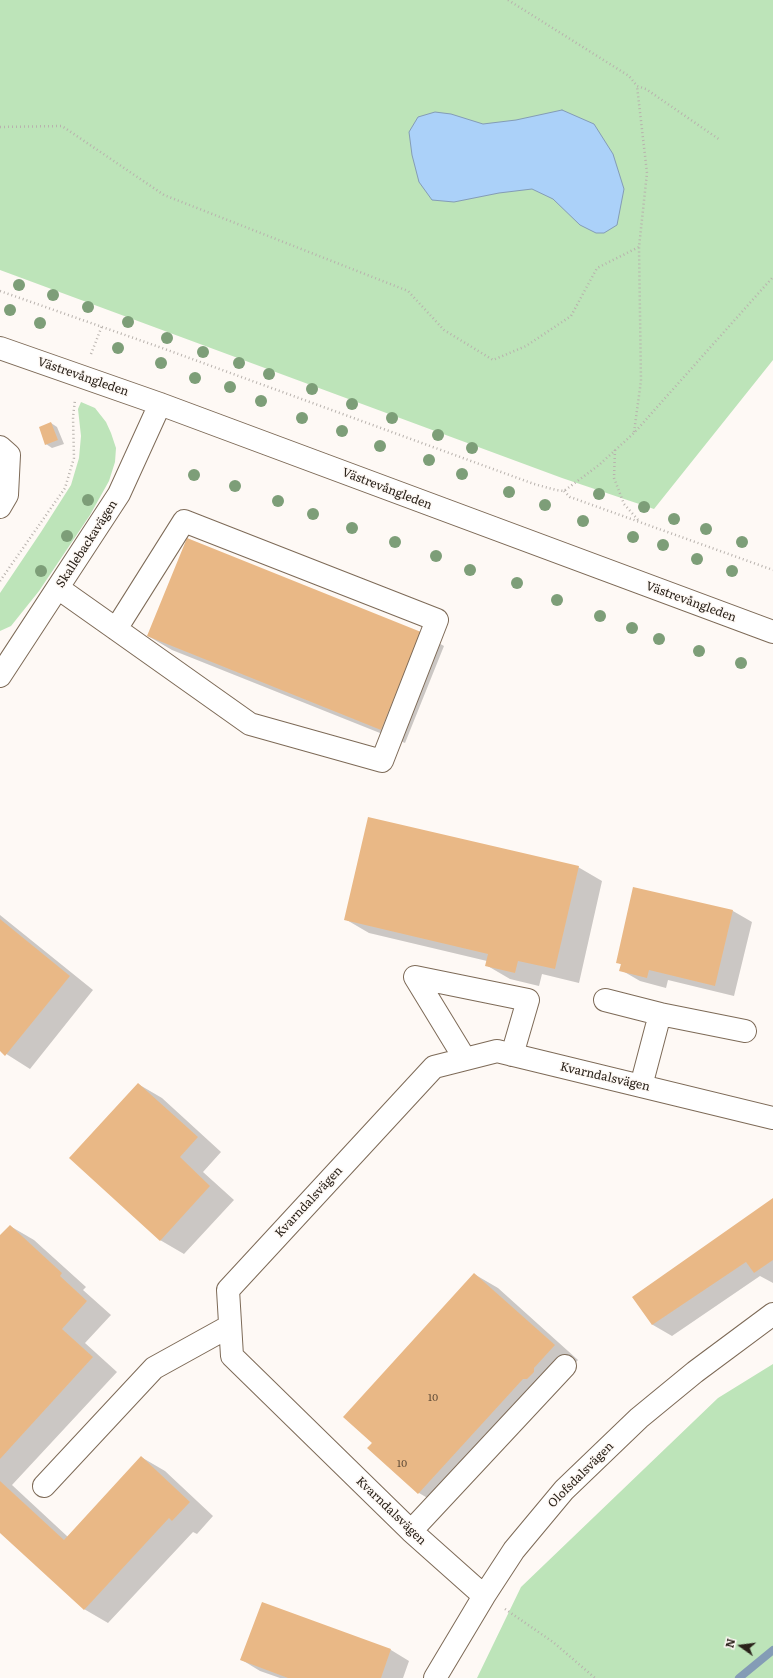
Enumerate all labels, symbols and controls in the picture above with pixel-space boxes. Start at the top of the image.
street label: Västrevångleden [36,355,130,399]
street label: Västrevångleden [340,465,434,513]
street label: Skallebackavägen [53,498,121,590]
street label: Västrevångleden [644,579,738,625]
street label: Kvarndalsvägen [559,1060,651,1094]
street label: Kvarndalsvägen [272,1164,346,1240]
house number: 10 [428,1392,438,1404]
street label: Olofsdalsvägen [545,1439,617,1511]
house number: 10 [397,1458,407,1470]
street label: Kvarndalsvägen [353,1474,429,1548]
north arrow [721,1626,761,1666]
text: N [720,1637,738,1650]

